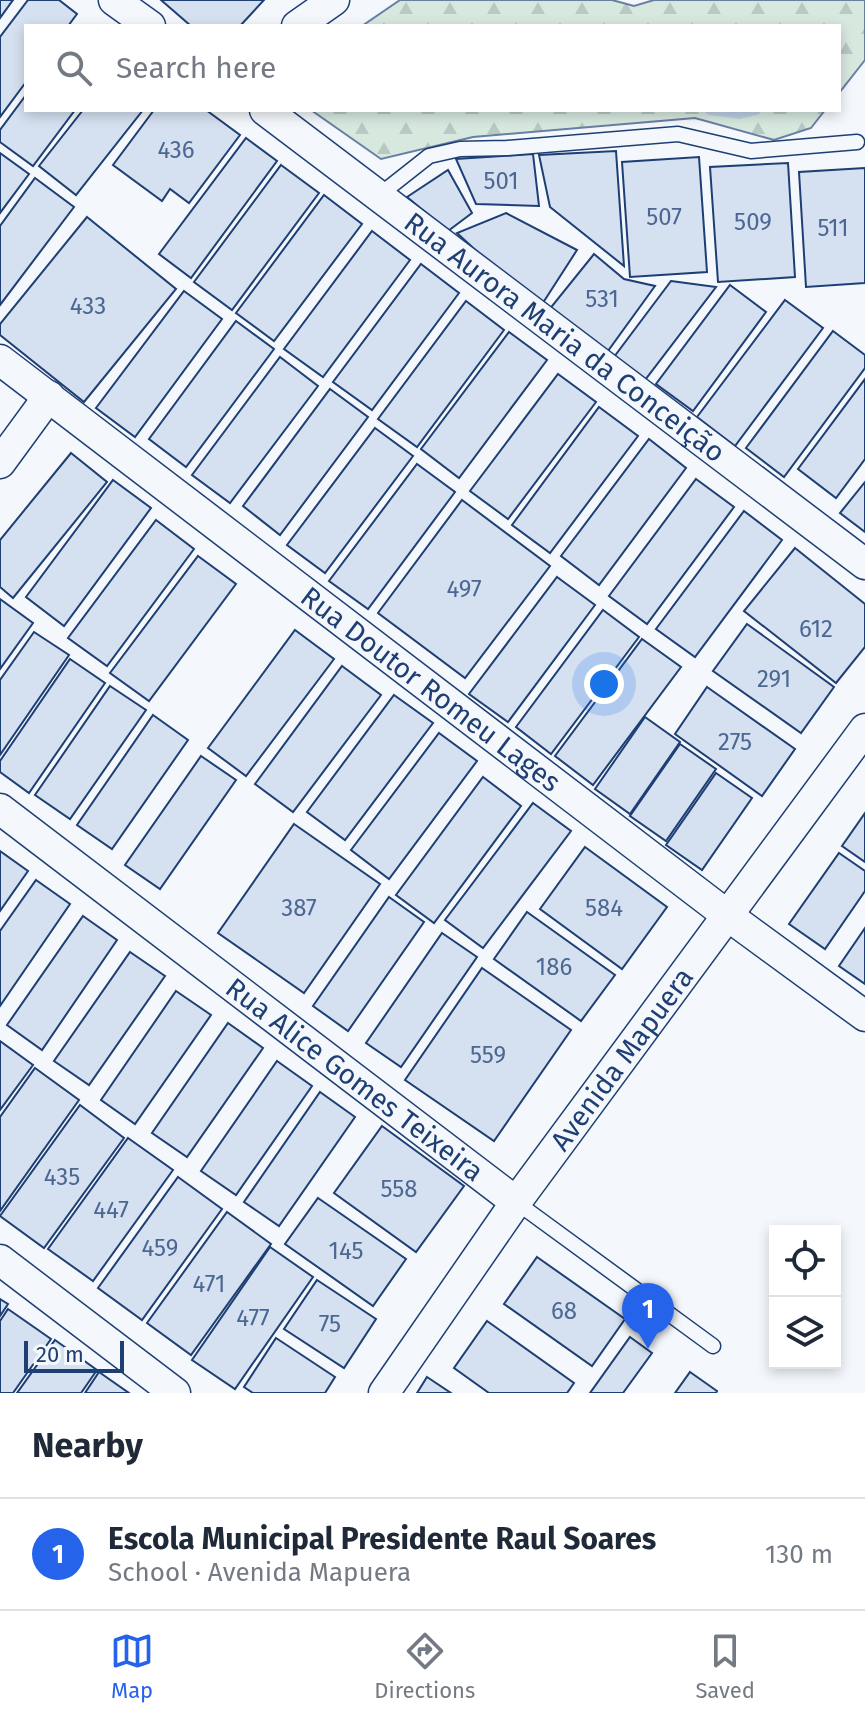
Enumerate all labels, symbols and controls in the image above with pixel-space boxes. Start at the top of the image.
search box [24,24,841,112]
icon: search [52,46,96,90]
text: Search here [116,50,276,86]
house number: 436 [157,136,195,164]
house number: 501 [483,167,519,195]
house number: 507 [646,203,682,231]
street label: Rua Aurora Maria da Conceição [398,205,732,469]
house number: 509 [734,208,772,236]
house number: 511 [817,214,849,242]
house number: 531 [585,285,619,313]
house number: 433 [70,292,106,320]
house number: 497 [446,575,482,603]
street label: Rua Doutor Romeu Lages [294,579,567,798]
house number: 612 [799,615,833,643]
your location [584,664,624,704]
house number: 291 [757,665,791,693]
house number: 275 [718,728,752,756]
house number: 387 [281,894,317,922]
house number: 584 [585,894,623,922]
house number: 186 [536,953,572,981]
street label: Avenida Mapuera [543,961,700,1157]
street label: Rua Alice Gomes Teixeira [219,971,490,1188]
house number: 559 [470,1041,506,1069]
house number: 435 [44,1163,80,1191]
house number: 558 [380,1175,418,1203]
house number: 447 [93,1196,129,1224]
map controls [769,1225,841,1369]
button: locate [769,1225,841,1297]
house number: 459 [142,1234,178,1262]
house number: 145 [329,1237,363,1265]
house number: 471 [193,1270,225,1298]
pin: 1 [622,1283,674,1349]
house number: 68 [551,1297,577,1325]
button: layers [769,1297,841,1369]
house number: 477 [236,1304,270,1332]
house number: 75 [319,1310,341,1338]
scale bar [24,1337,124,1373]
text: 20 m [36,1341,84,1368]
text: Nearby [32,1425,143,1466]
text: Escola Municipal Presidente Raul Soares [108,1521,656,1557]
text: 1 [52,1539,64,1570]
text: 130 m [765,1539,833,1570]
text: School · Avenida Mapuera [108,1557,411,1588]
tab: Map [110,1629,154,1704]
tab: Directions [374,1629,475,1704]
tab: Saved [695,1629,755,1704]

